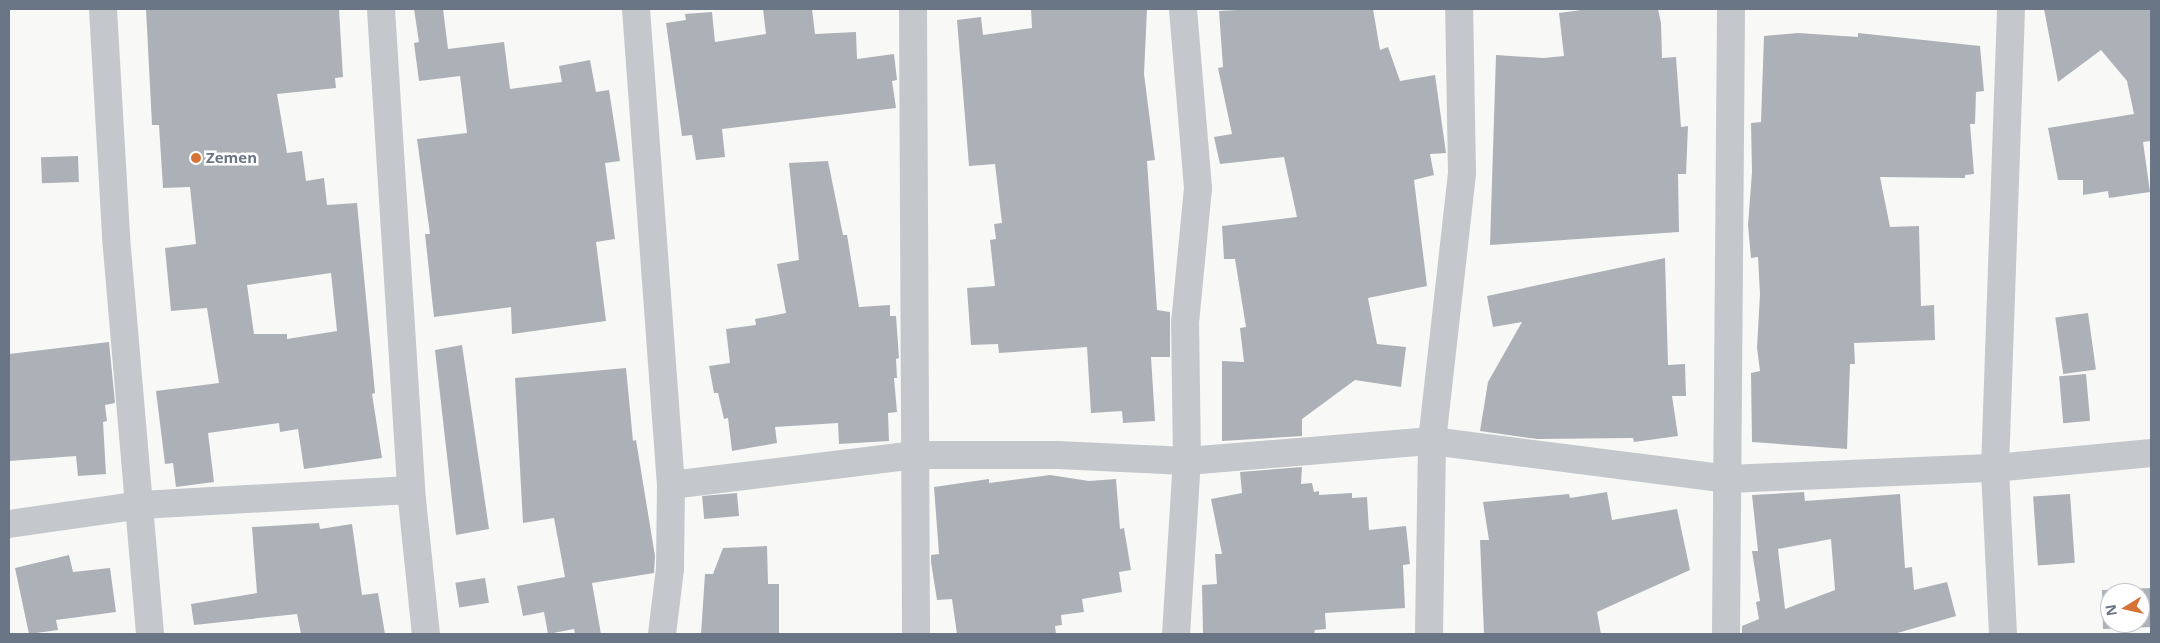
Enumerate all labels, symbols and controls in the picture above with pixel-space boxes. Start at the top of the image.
place label: Zemen [206,149,257,167]
marker: Zemen [190,152,202,164]
north arrow [2100,583,2150,633]
text: N [2100,603,2121,617]

